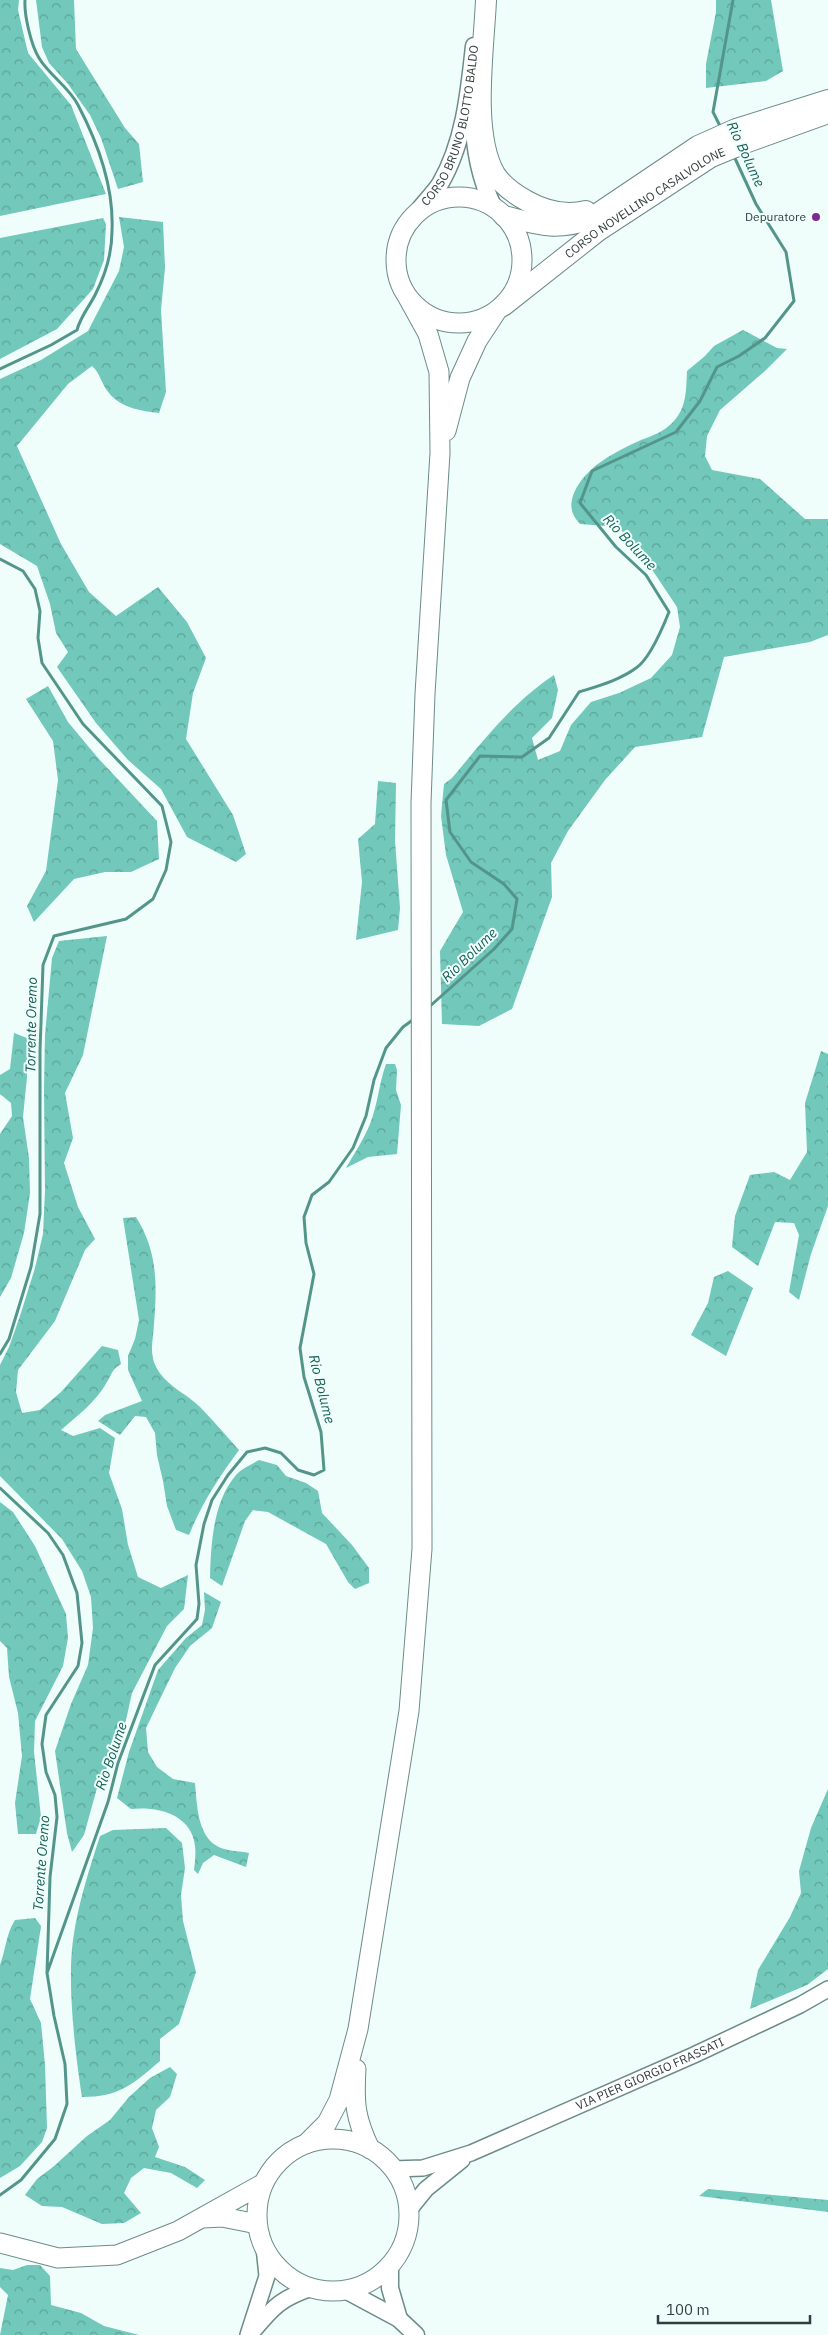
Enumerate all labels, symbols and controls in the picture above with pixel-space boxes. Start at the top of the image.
street label: CORSO BRUNO BLOTTO BALDO [418,44,481,209]
water label: Rio Bolume [723,118,769,190]
street label: CORSO NOVELLINO CASALVOLONE [562,144,727,261]
place label: Depuratore [745,209,806,224]
marker: Depuratore [810,211,822,223]
water label: Rio Bolume [599,510,661,574]
water label: Rio Bolume [437,924,501,986]
water label: Torrente Oremo [21,977,41,1073]
water label: Rio Bolume [305,1353,339,1425]
water label: Rio Bolume [91,1720,131,1792]
water label: Torrente Oremo [29,1814,53,1911]
street label: VIA PIER GIORGIO FRASSATI [573,2034,726,2113]
scale bar [658,2292,810,2324]
text: 100 m [666,2300,710,2319]

